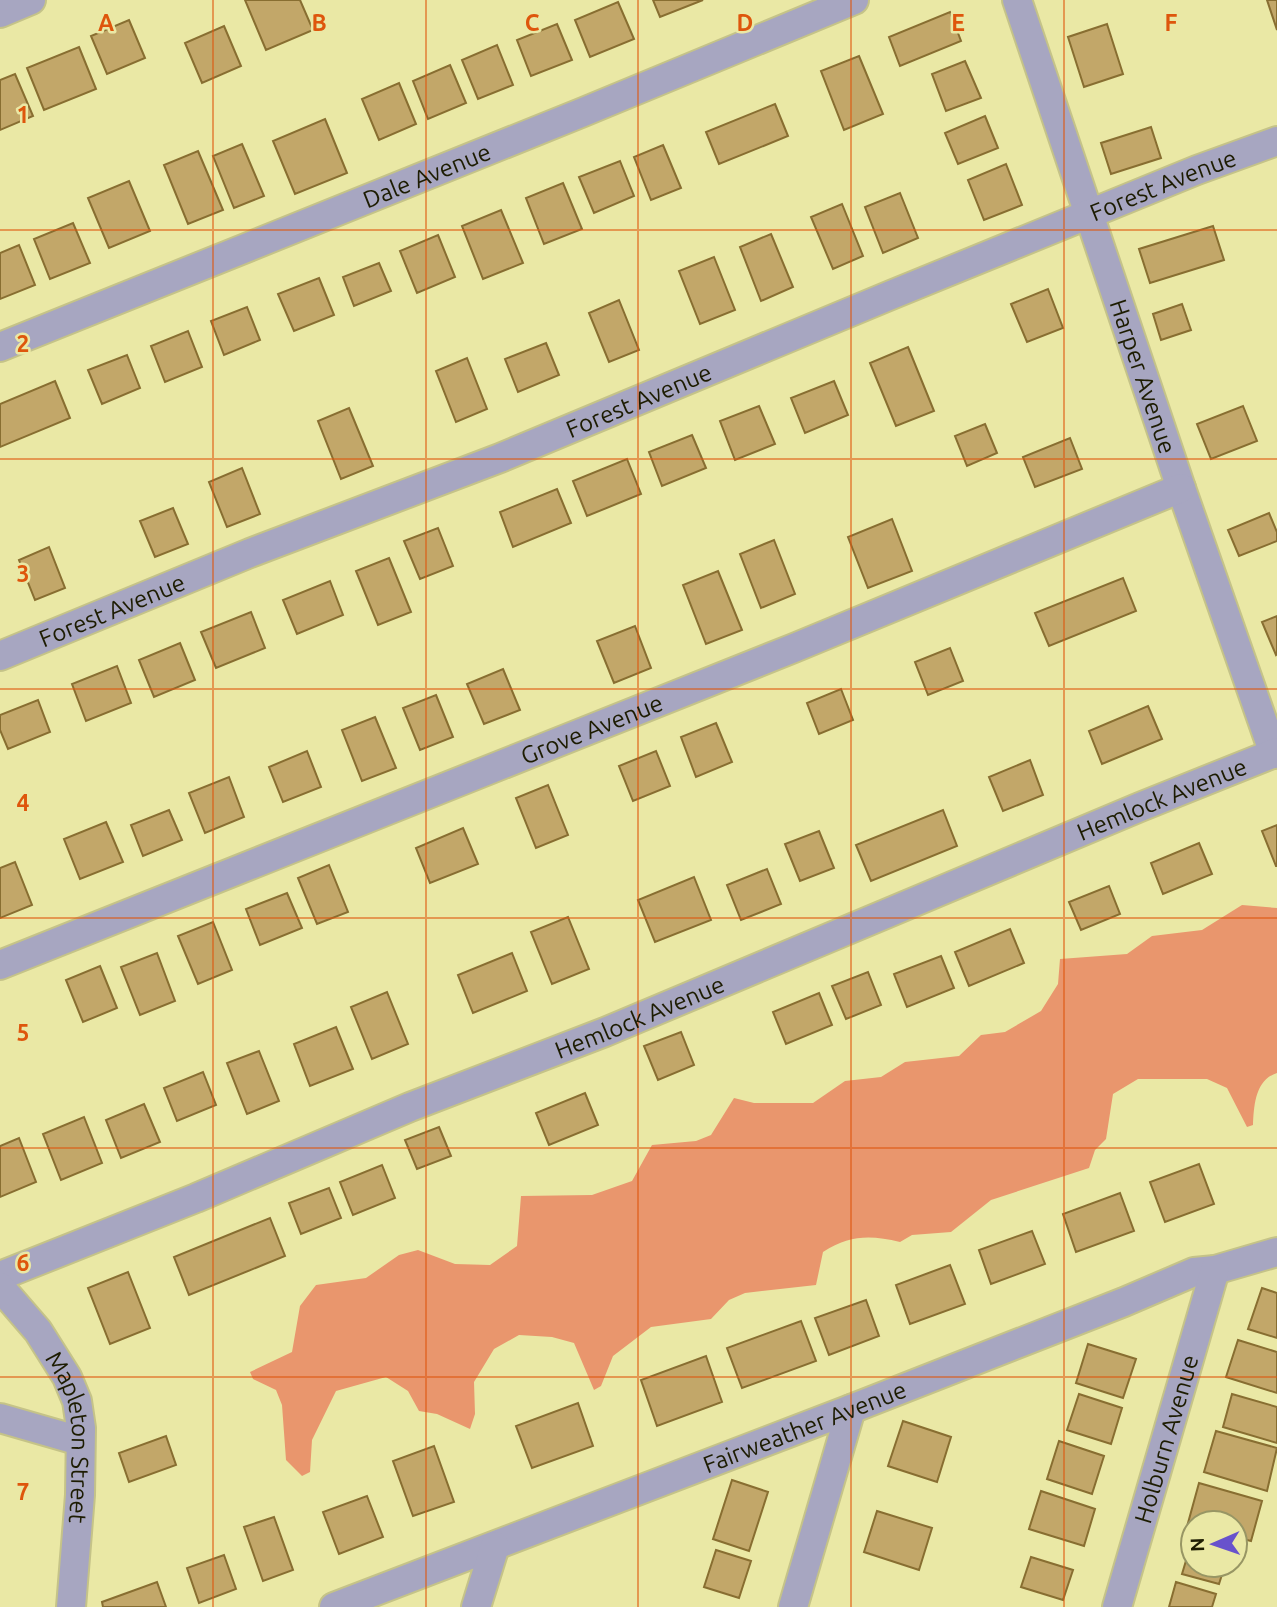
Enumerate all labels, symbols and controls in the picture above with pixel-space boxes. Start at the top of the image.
text: A [98,10,114,35]
text: B [311,10,327,35]
text: C [525,10,540,35]
text: D [737,10,753,35]
text: E [951,10,965,35]
text: F [1165,10,1178,35]
text: 1 [17,102,29,127]
street label: Dale Avenue [359,137,494,213]
street label: Forest Avenue [1086,143,1240,226]
street label: Harper Avenue [1105,296,1182,457]
text: 2 [17,331,29,356]
street label: Forest Avenue [562,358,715,443]
text: 3 [17,561,29,586]
street label: Forest Avenue [35,568,189,652]
street label: Grove Avenue [517,688,666,769]
street label: Hemlock Avenue [1073,752,1250,845]
text: 4 [17,790,30,815]
street label: Hemlock Avenue [551,970,728,1064]
text: 5 [17,1020,29,1045]
text: 6 [17,1250,30,1275]
street label: Mapleton Street [41,1346,95,1525]
street label: Holburn Avenue [1129,1352,1203,1526]
street label: Fairweather Avenue [699,1375,910,1478]
text: 7 [17,1479,29,1504]
north arrow [1179,1509,1249,1579]
text: N [1186,1537,1208,1552]

